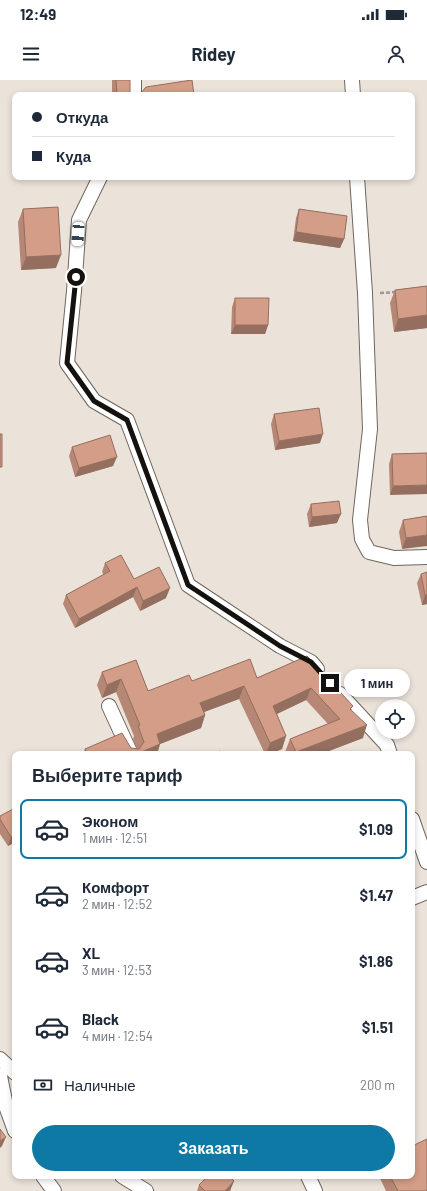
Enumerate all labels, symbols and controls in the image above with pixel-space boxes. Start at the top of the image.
text: 12:49 [20,5,56,23]
icon: menu [20,43,42,65]
text: Ridey [191,43,236,65]
icon: person [385,43,407,65]
text: Откуда [56,108,108,126]
text: Куда [56,147,91,165]
car [71,222,85,246]
route start [67,268,85,286]
callout: 1 мин [344,669,410,697]
route end [321,674,339,692]
text: 1 мин [361,675,393,691]
map controls [375,699,415,739]
button: locate [375,699,415,739]
text: Выберите тариф [32,764,183,786]
icon: car [34,811,70,847]
text: Эконом [82,812,138,830]
text: $1.09 [359,820,393,838]
text: 1 мин · 12:51 [82,830,147,846]
icon: car [34,877,70,913]
text: Комфорт [82,878,149,896]
text: $1.47 [360,886,393,904]
text: 2 мин · 12:52 [82,896,152,912]
icon: car [34,943,70,979]
text: XL [82,944,100,962]
text: $1.86 [359,952,393,970]
text: 3 мин · 12:53 [82,962,152,978]
icon: car [34,1009,70,1045]
text: Black [82,1010,119,1028]
text: $1.51 [362,1018,393,1036]
text: 4 мин · 12:54 [82,1028,153,1044]
icon: cash [32,1074,54,1096]
text: Наличные [64,1076,136,1094]
text: 200 m [360,1077,395,1093]
button: Заказать [32,1125,395,1171]

